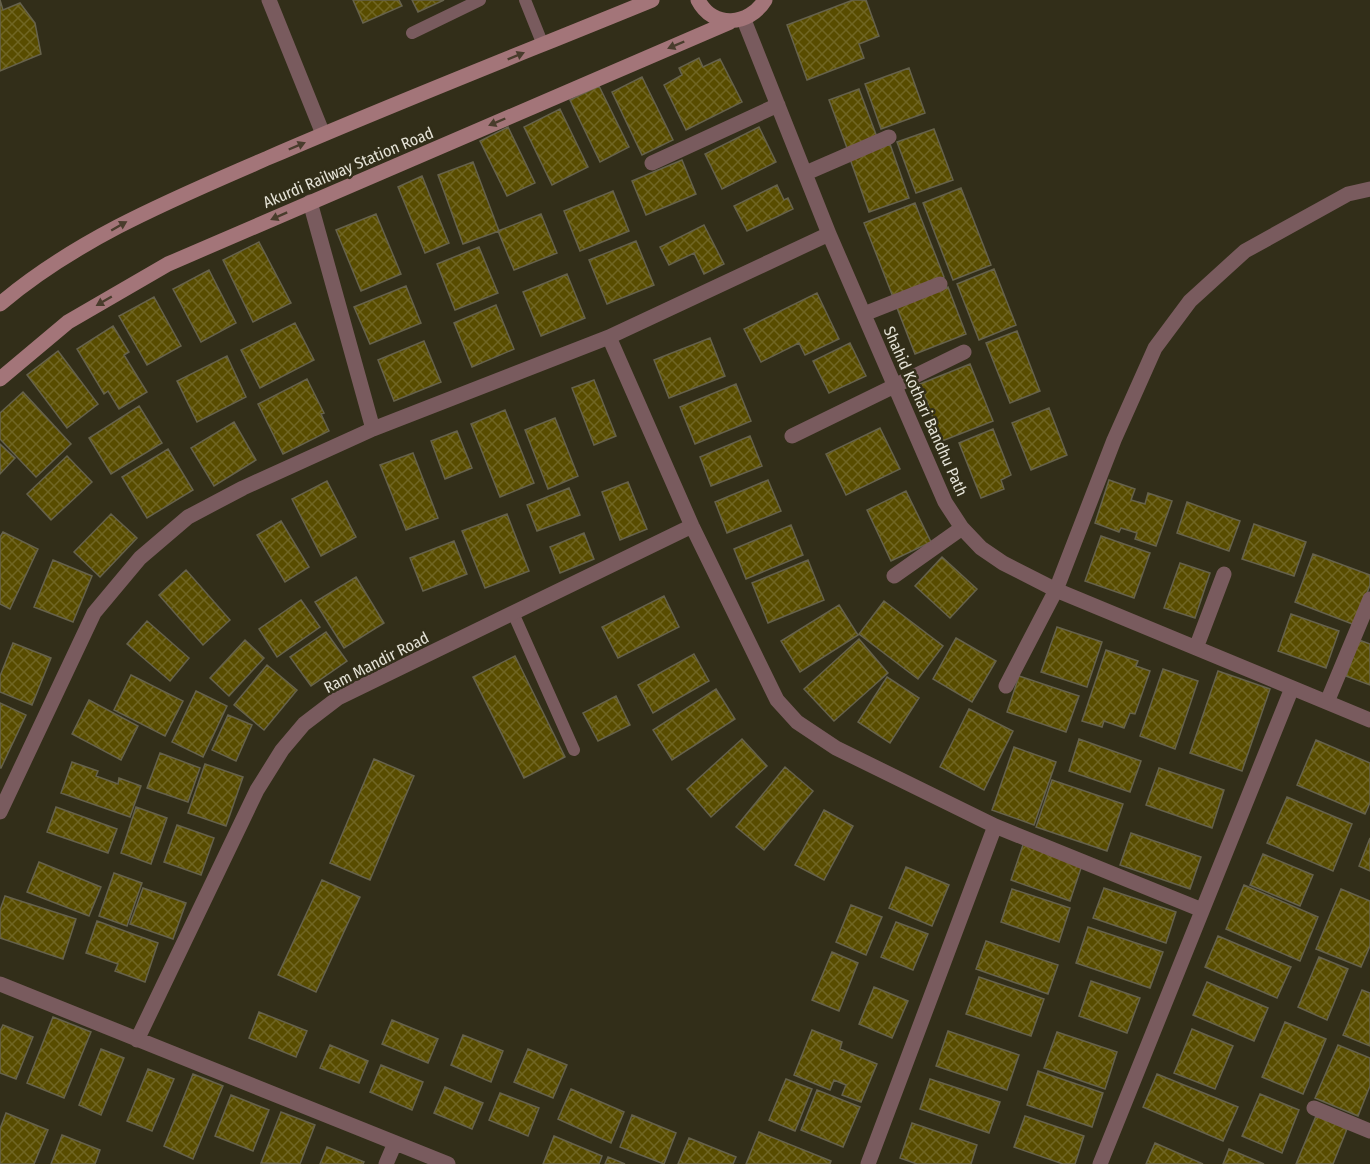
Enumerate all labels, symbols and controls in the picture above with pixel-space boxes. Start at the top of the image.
one-way arrow [667,41,685,50]
one-way arrow [507,51,525,61]
one-way arrow [487,117,505,127]
street label: Akurdi Railway Station Road [260,123,436,212]
one-way arrow [288,141,306,151]
one-way arrow [270,211,288,221]
one-way arrow [111,221,127,232]
one-way arrow [95,296,112,306]
street label: Shahid Kothari Bandhu Path [879,323,972,499]
street label: Ram Mandir Road [321,628,432,697]

